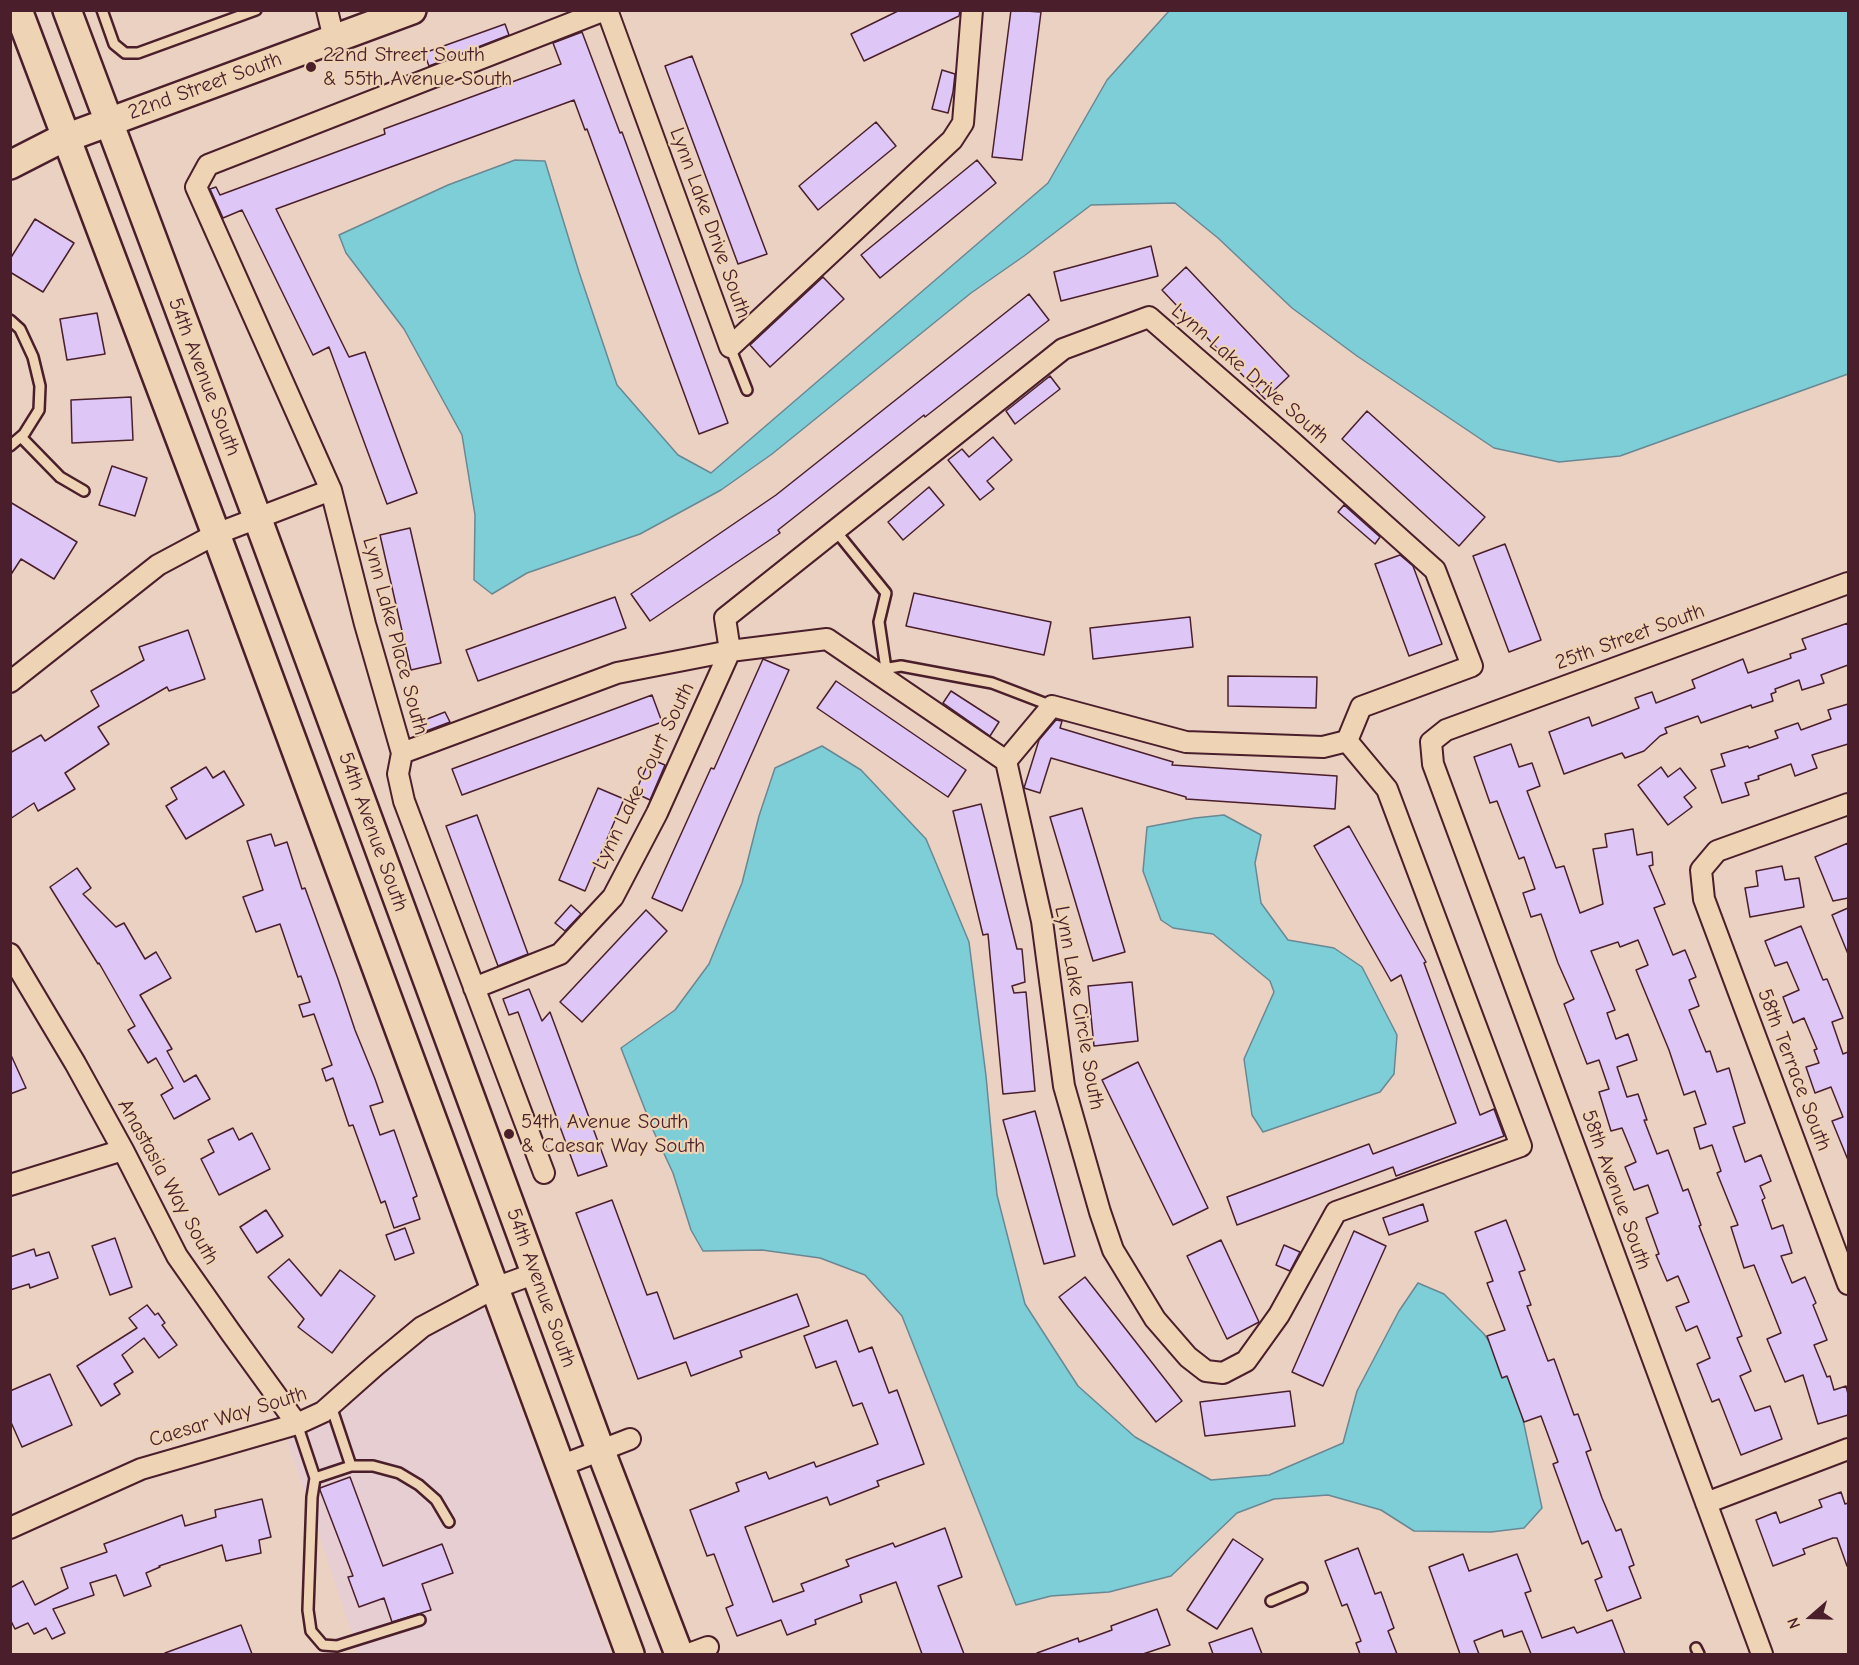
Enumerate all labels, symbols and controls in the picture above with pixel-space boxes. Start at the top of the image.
place label: 22nd Street South & 55th Avenue South [323,42,512,92]
street label: 22nd Street South [125,46,285,126]
marker: 22nd Street South & 55th Avenue South [304,60,318,74]
street label: Lynn Lake Drive South [664,124,756,322]
street label: 54th Avenue South [162,294,246,460]
street label: Lynn Lake Drive South [1166,298,1334,450]
street label: Lynn Lake Place South [356,534,434,738]
street label: 25th Street South [1552,598,1708,676]
street label: Lynn Lake Court South [588,678,700,874]
street label: 54th Avenue South [333,749,413,915]
street label: Lynn Lake Circle South [1049,904,1109,1112]
street label: 58th Terrace South [1751,985,1837,1155]
street label: Anastasia Way South [112,1095,224,1269]
street label: 58th Avenue South [1575,1107,1657,1273]
place label: 54th Avenue South & Caesar Way South [521,1109,705,1159]
marker: 54th Avenue South & Caesar Way South [502,1127,516,1141]
street label: 54th Avenue South [501,1205,581,1371]
street label: Caesar Way South [146,1381,310,1453]
north arrow [1781,1587,1841,1647]
text: N [1784,1615,1804,1631]

